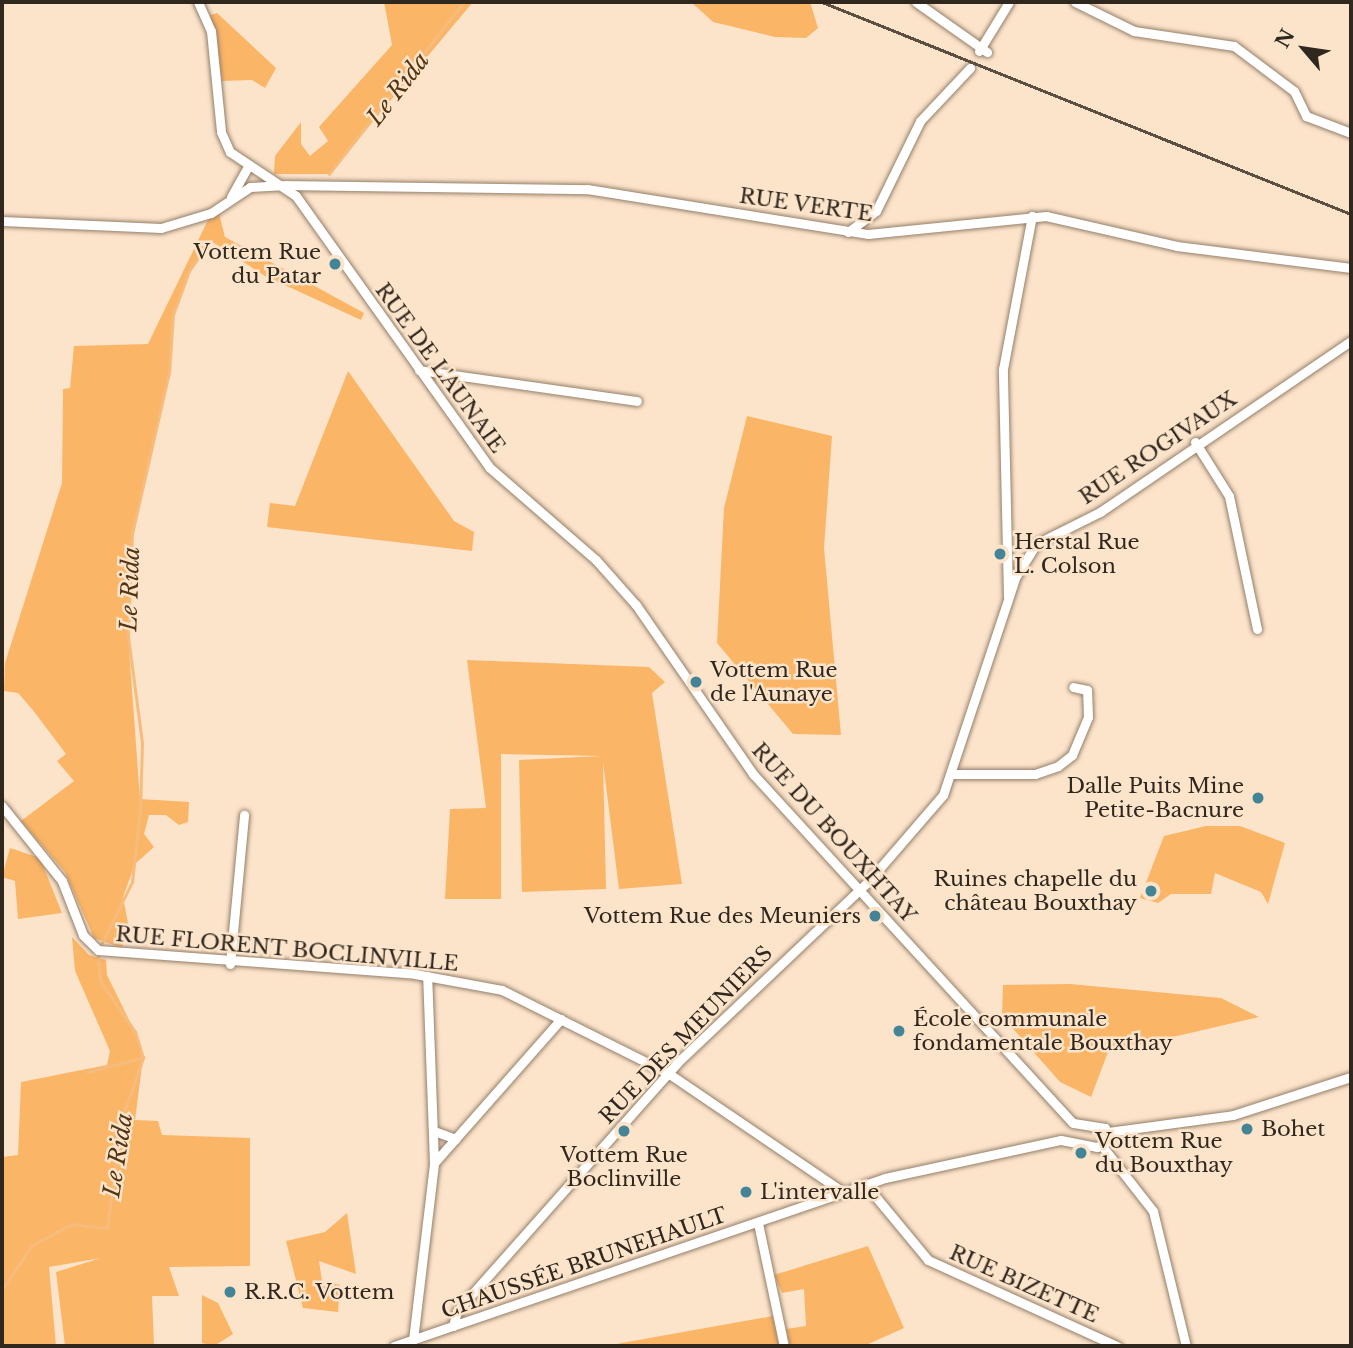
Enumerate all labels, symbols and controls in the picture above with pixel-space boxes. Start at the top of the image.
north arrow [1269,14,1339,84]
text: N [1271,25,1300,52]
water label: Le Rida [361,47,435,131]
street label: RUE VERTE [737,183,875,227]
place label: Vottem Rue du Patar [193,239,321,289]
marker: Vottem Rue du Patar [327,256,343,272]
street label: RUE DE L'AUNAIE [370,278,510,458]
street label: RUE ROGIVAUX [1075,386,1241,510]
place label: Herstal Rue L. Colson [1014,529,1140,579]
water label: Le Rida [115,546,145,632]
marker: Herstal Rue L. Colson [992,546,1008,562]
place label: Vottem Rue de l'Aunaye [710,657,838,707]
marker: Vottem Rue de l'Aunaye [688,674,704,690]
street label: RUE DU BOUXHTAY [746,738,922,928]
place label: Dalle Puits Mine Petite-Bacnure [1067,773,1244,823]
marker: Dalle Puits Mine Petite-Bacnure [1250,790,1266,806]
place label: Ruines chapelle du château Bouxthay [934,866,1137,916]
marker: Ruines chapelle du château Bouxthay [1143,883,1159,899]
place label: Vottem Rue des Meuniers [584,903,861,929]
marker: Vottem Rue des Meuniers [867,908,883,924]
street label: RUE FLORENT BOCLINVILLE [114,921,460,977]
street label: RUE DES MEUNIERS [594,941,778,1129]
place label: École communale fondamentale Bouxthay [913,1006,1173,1056]
marker: École communale fondamentale Bouxthay [891,1023,907,1039]
water label: Le Rida [98,1111,138,1199]
place label: Bohet [1261,1116,1325,1142]
marker: Bohet [1239,1121,1255,1137]
marker: Vottem Rue Boclinville [616,1123,632,1139]
place label: Vottem Rue du Bouxthay [1095,1128,1233,1178]
place label: Vottem Rue Boclinville [560,1142,688,1192]
marker: Vottem Rue du Bouxthay [1073,1145,1089,1161]
place label: L'intervalle [760,1179,879,1205]
marker: L'intervalle [738,1184,754,1200]
street label: CHAUSSÉE BRUNEHAULT [438,1202,730,1324]
street label: RUE BIZETTE [946,1240,1102,1328]
place label: R.R.C. Vottem [244,1279,395,1305]
marker: R.R.C. Vottem [222,1284,238,1300]

